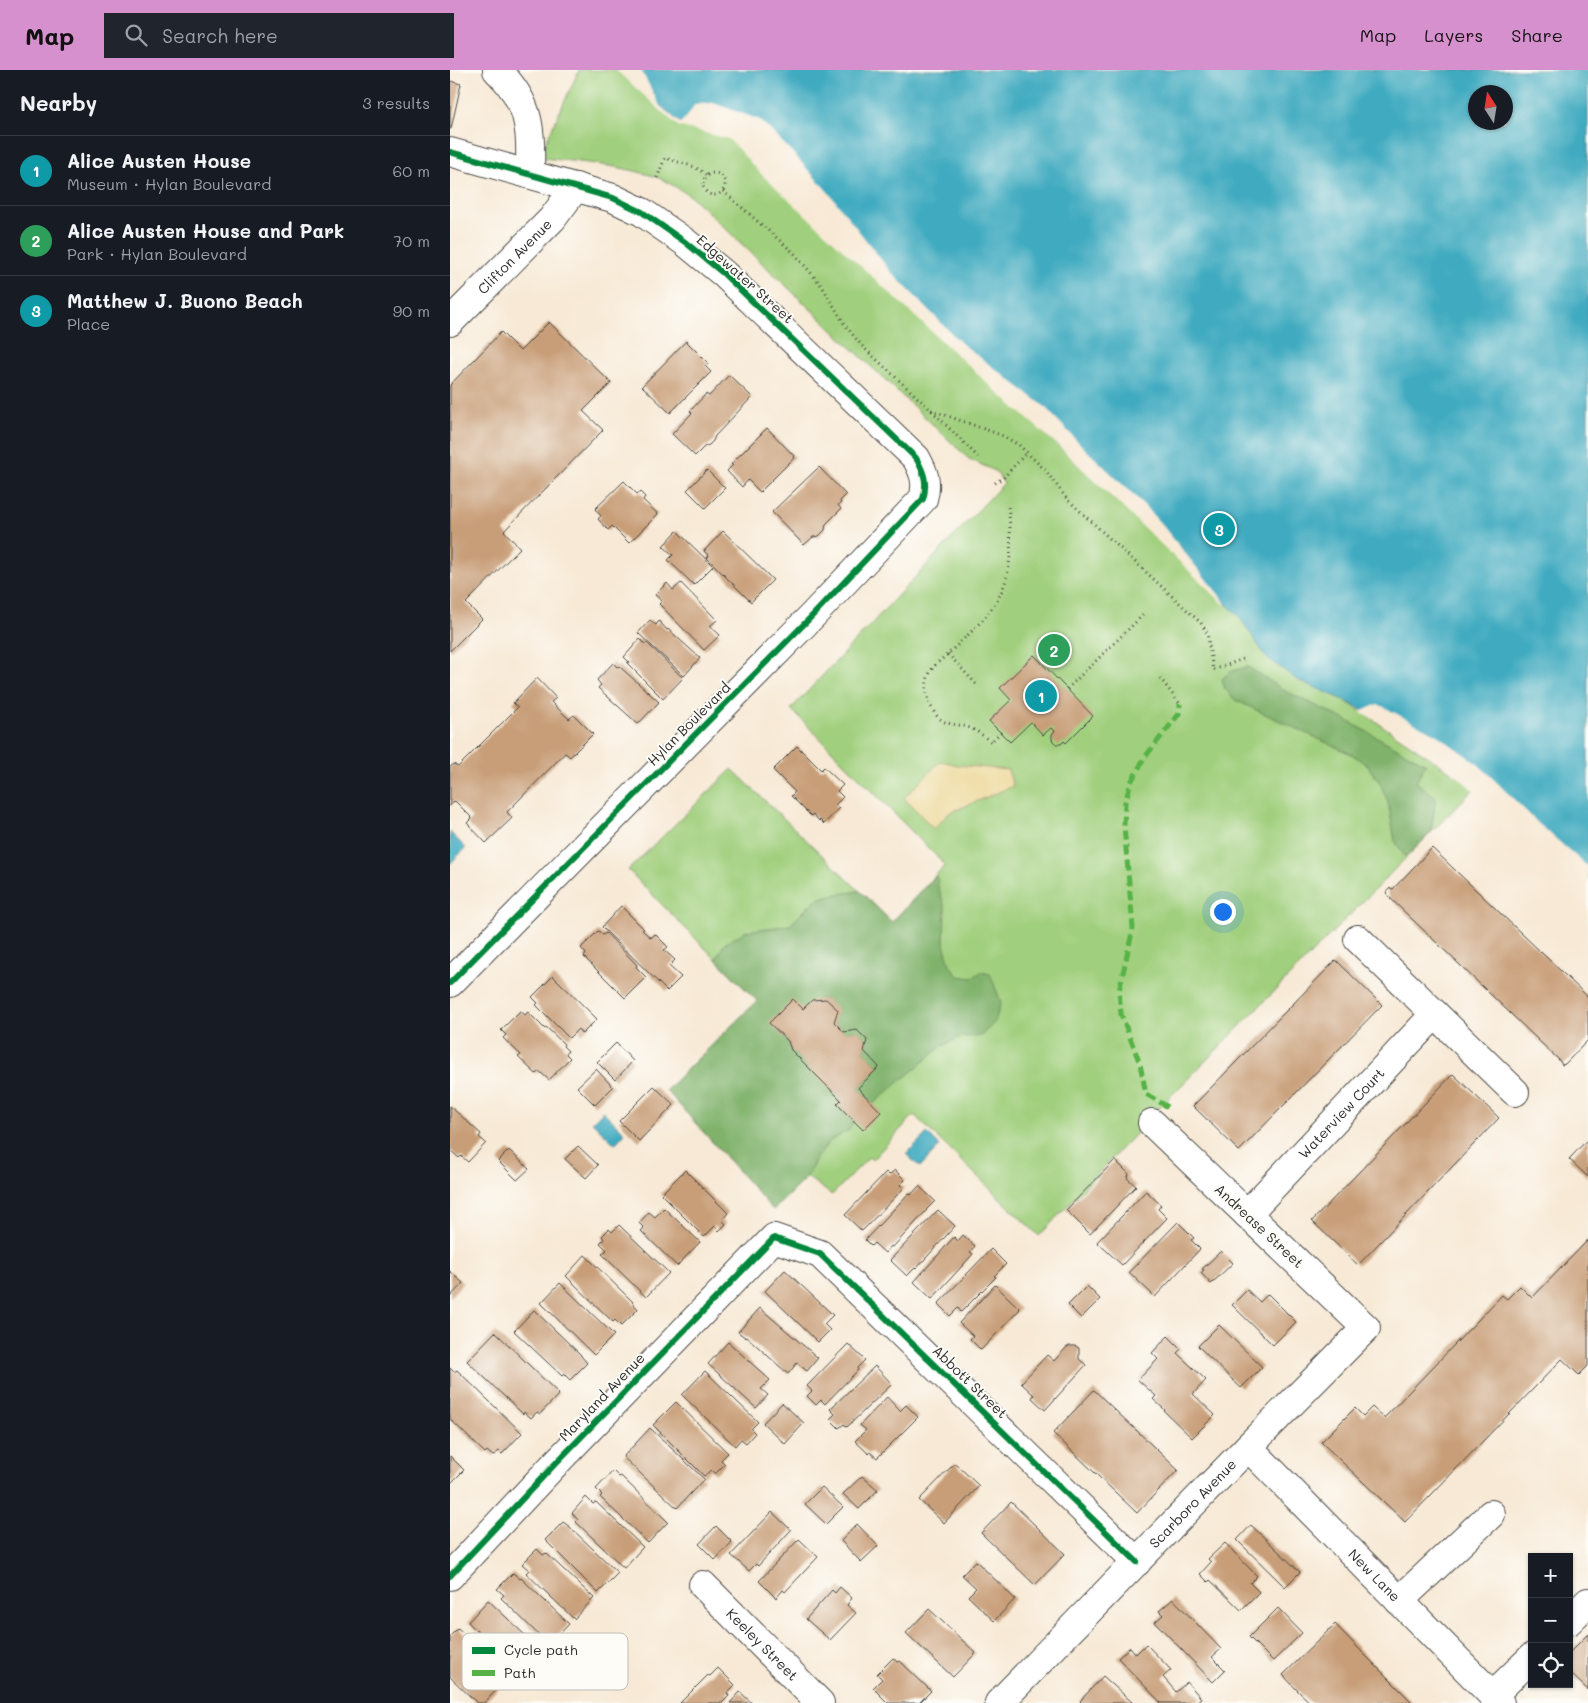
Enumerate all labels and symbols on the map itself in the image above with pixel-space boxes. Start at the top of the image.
north arrow [1468,85,1513,130]
street label: Clifton Avenue [473,215,556,298]
street label: Edgewater Street [693,230,798,327]
pin: 3 [1203,510,1235,548]
pin: 2 [1038,631,1070,669]
pin: 1 [1025,677,1057,715]
street label: Hylan Boulevard [643,678,735,769]
your location [1210,899,1236,925]
street label: Waterview Court [1294,1064,1388,1163]
street label: Andrease Street [1211,1179,1308,1272]
street label: Abbott Street [929,1341,1012,1422]
street label: Maryland Avenue [555,1348,649,1445]
street label: Scarboro Avenue [1145,1455,1240,1552]
street label: New Lane [1344,1544,1405,1605]
street label: Keeley Street [723,1604,802,1685]
legend [462,1633,628,1690]
text: Cycle path [504,1640,578,1659]
text: Path [504,1663,535,1682]

